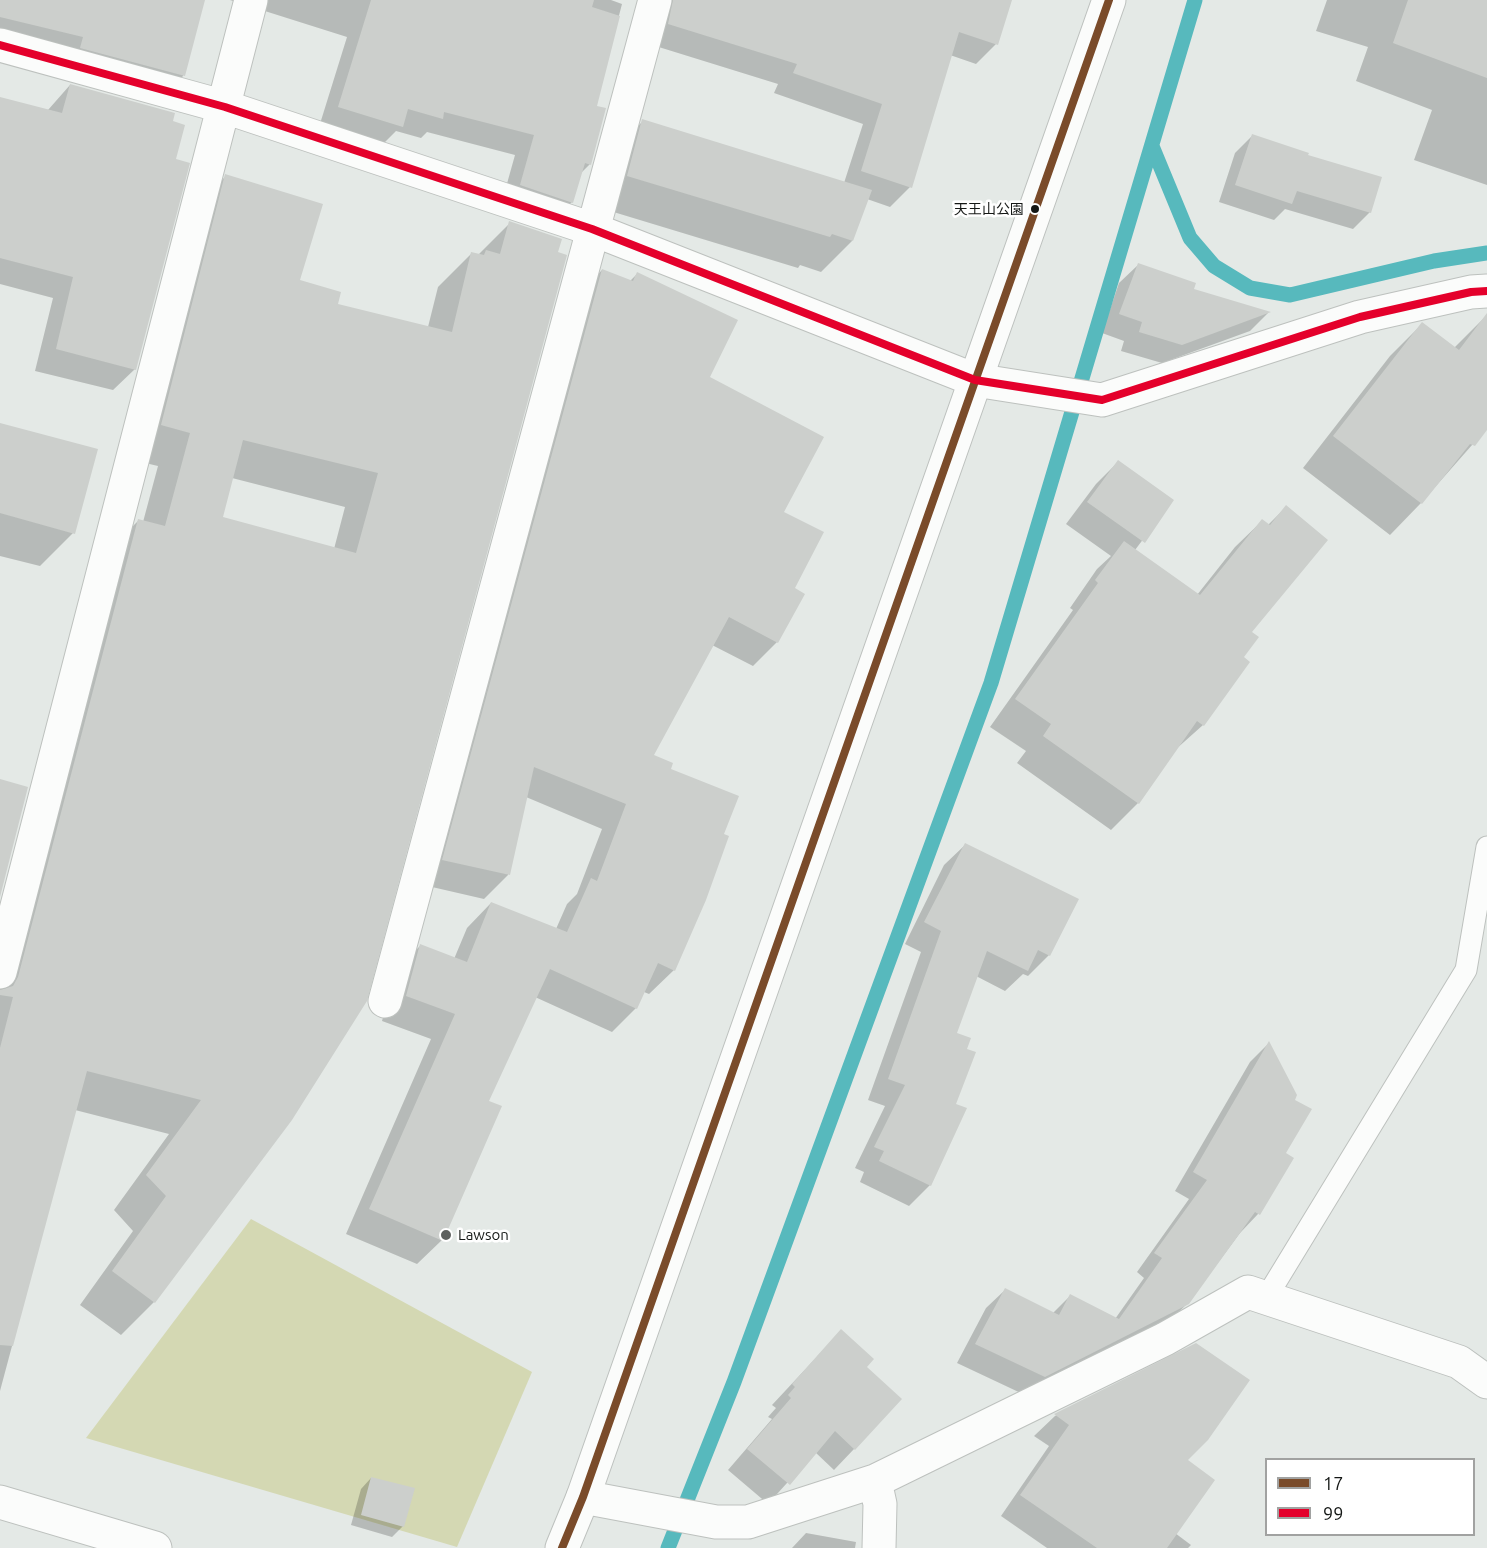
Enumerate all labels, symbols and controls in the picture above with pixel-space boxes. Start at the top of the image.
place label: 天王山公園 [954,201,1024,217]
marker: 天王山公園 [1029,203,1041,215]
place label: Lawson [458,1226,509,1244]
marker: Lawson [439,1228,453,1242]
legend [1265,1458,1475,1536]
text: 17 [1323,1473,1343,1493]
text: 99 [1323,1503,1343,1523]

